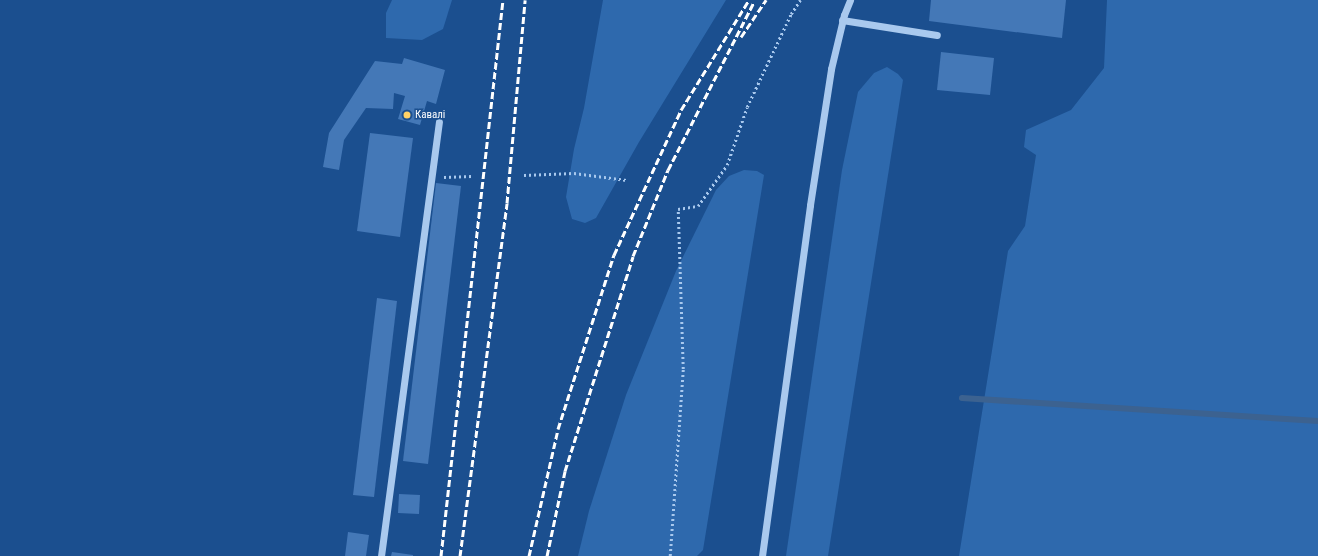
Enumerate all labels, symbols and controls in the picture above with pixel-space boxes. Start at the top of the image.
place label: Кавалі [415,108,445,122]
marker: Кавалі [402,110,412,120]

